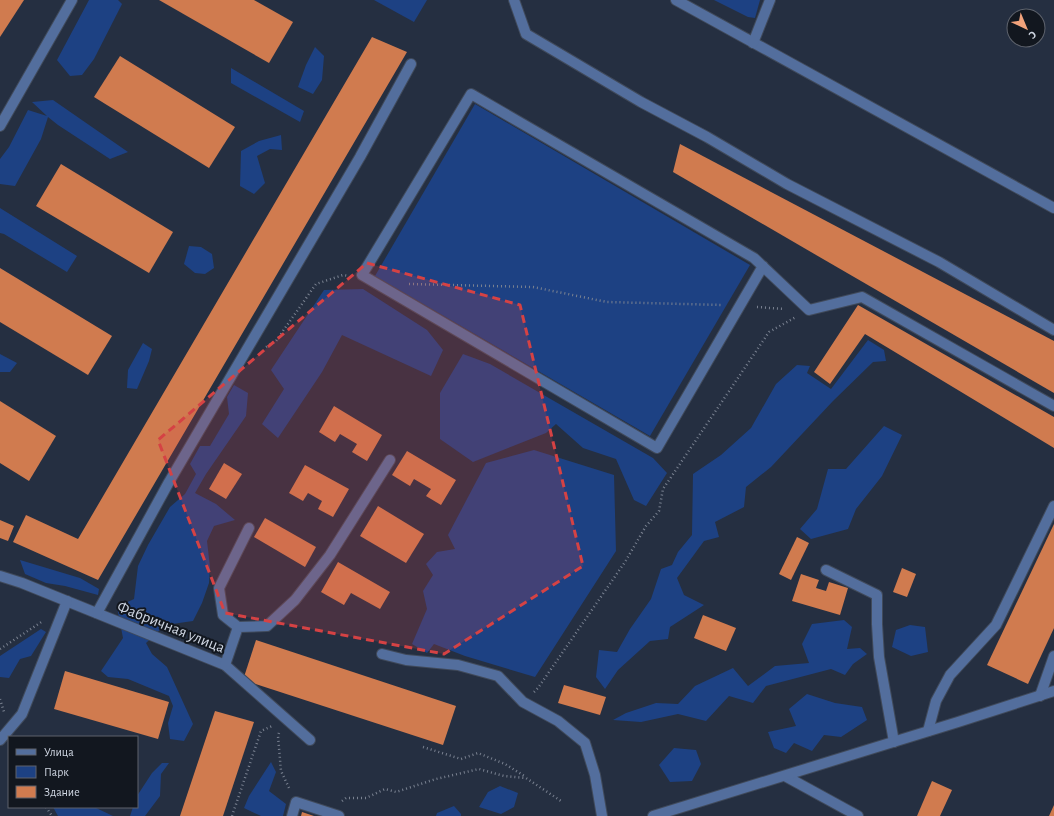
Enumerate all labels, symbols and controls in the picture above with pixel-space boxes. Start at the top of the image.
north arrow [1006,8,1046,48]
text: С [1027,29,1039,41]
street label: Фабричная улица [114,598,227,657]
legend [8,736,138,808]
text: Улица [44,746,74,758]
text: Парк [44,766,69,778]
text: Здание [44,786,80,798]

